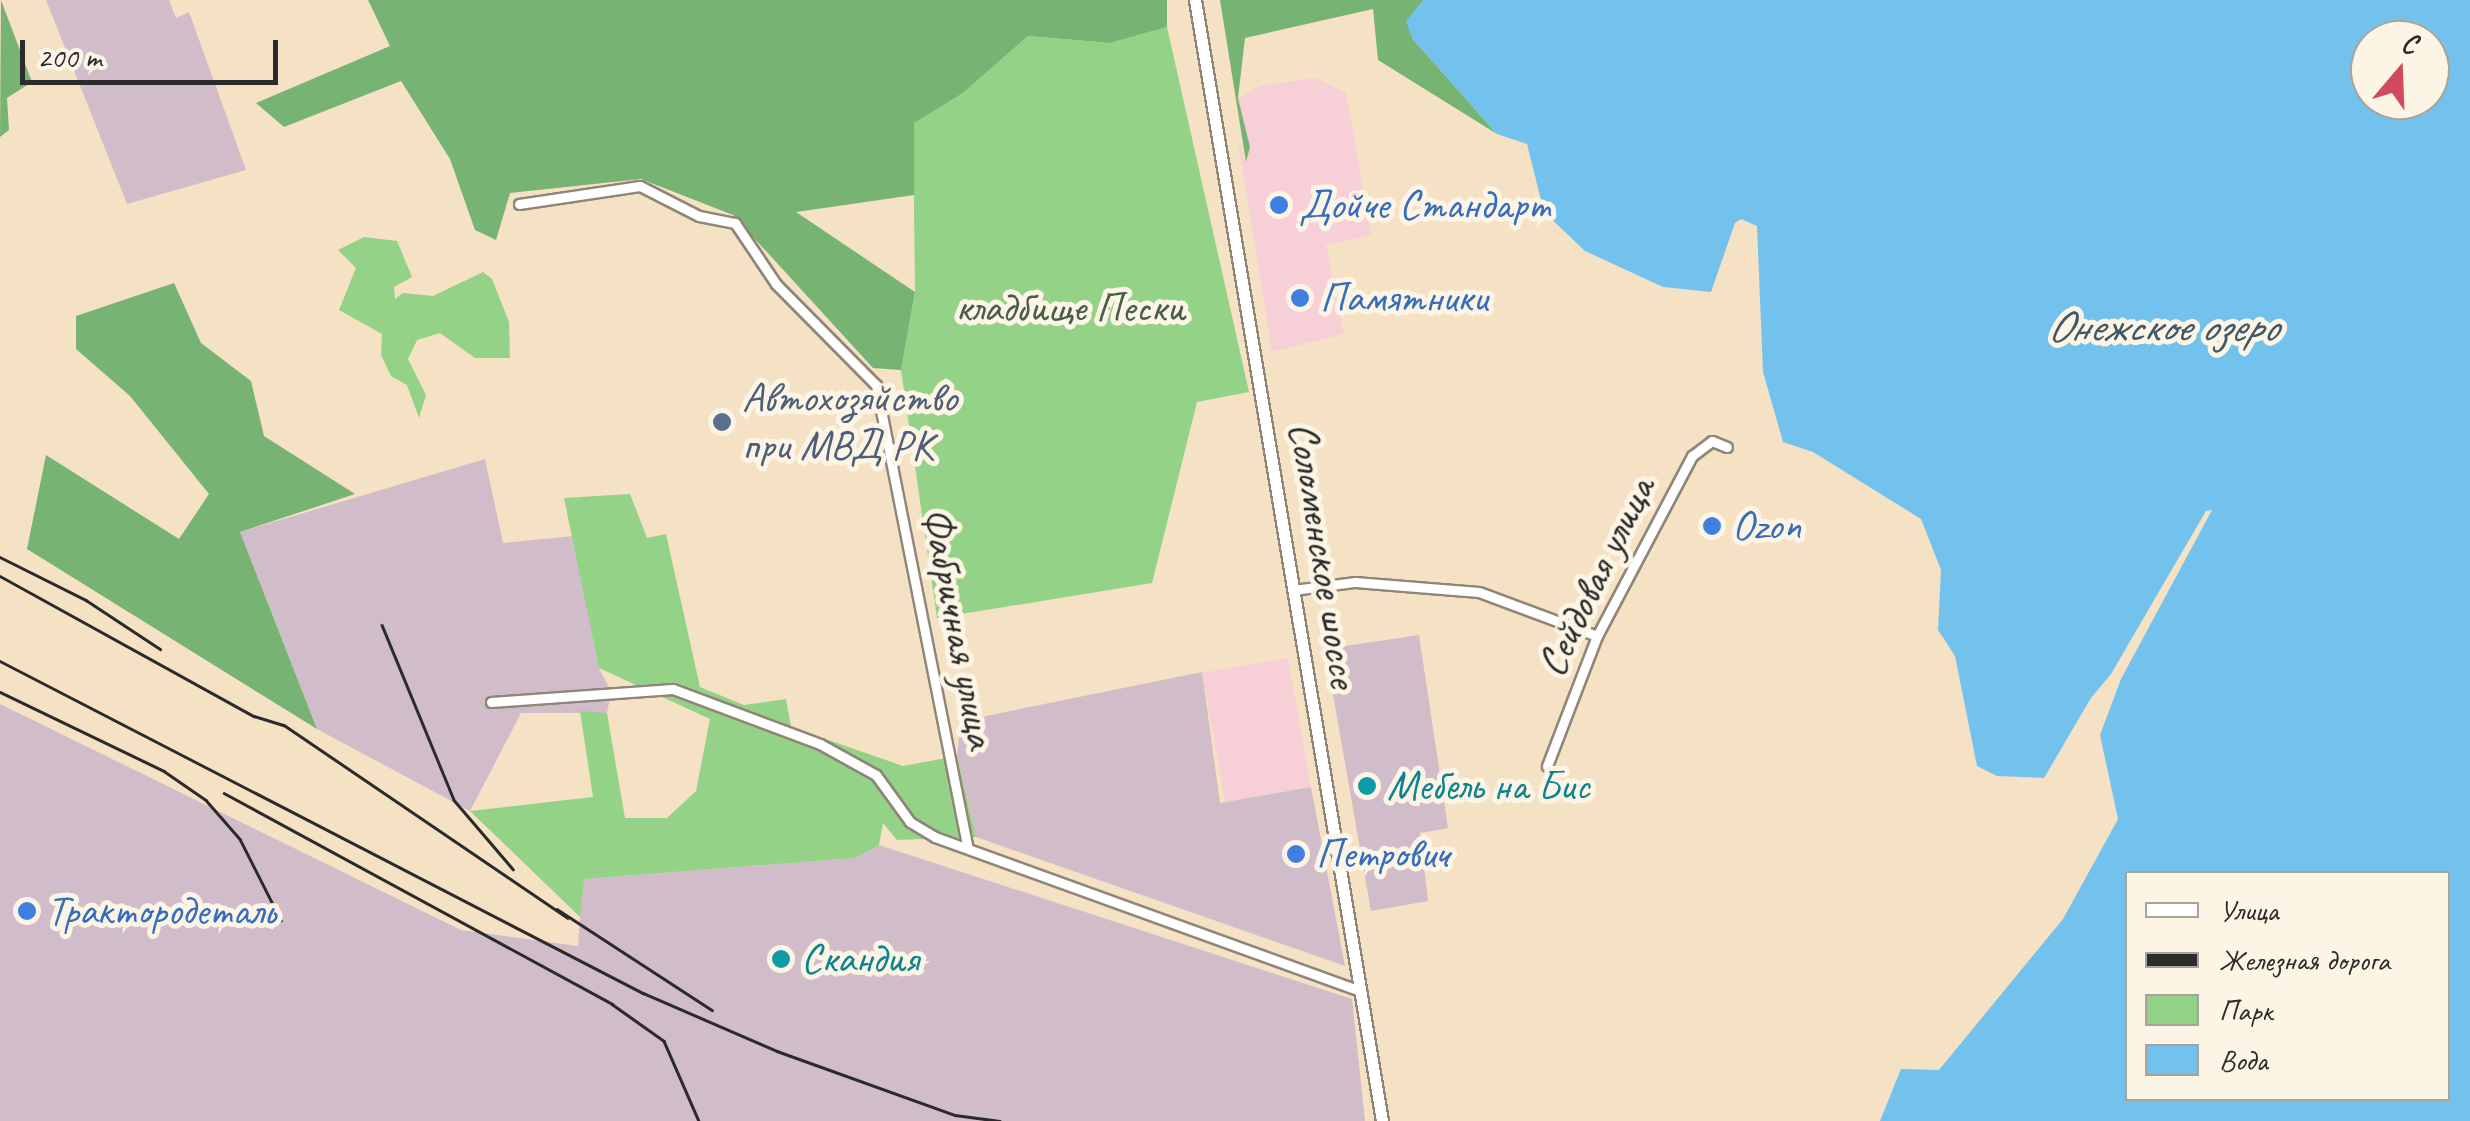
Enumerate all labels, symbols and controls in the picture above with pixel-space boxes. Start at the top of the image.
scale bar [25,20,282,82]
north arrow [2350,20,2450,120]
text: С [2397,24,2421,62]
text: 200 m [37,38,102,76]
place label: Дойче Стандарт [1299,180,1549,230]
marker: Дойче Стандарт [1268,194,1290,216]
place label: Памятники [1320,273,1488,323]
park label: кладбище Пески [956,283,1184,333]
marker: Памятники [1289,287,1311,309]
water label: Онежское озеро [2048,300,2276,354]
place label: Автохозяйство при МВД РК [742,373,957,472]
marker: Автохозяйство при МВД РК [711,411,733,433]
street label: Соломенское шоссе [1277,417,1369,693]
street label: Сейдовая улица [1526,469,1666,685]
place label: Ozon [1732,501,1801,551]
street label: Фабричная улица [910,502,1006,754]
marker: Ozon [1701,515,1723,537]
place label: Мебель на Бис [1387,761,1591,811]
marker: Мебель на Бис [1356,775,1378,797]
place label: Петрович [1316,829,1449,879]
marker: Петрович [1285,843,1307,865]
legend [2125,871,2450,1101]
place label: Трактородеталь [47,886,275,936]
text: Улица [2219,891,2278,929]
marker: Трактородеталь [16,900,38,922]
place label: Скандия [801,934,919,984]
text: Железная дорога [2219,941,2390,979]
marker: Скандия [770,948,792,970]
text: Парк [2219,991,2273,1029]
text: Вода [2219,1041,2268,1079]

